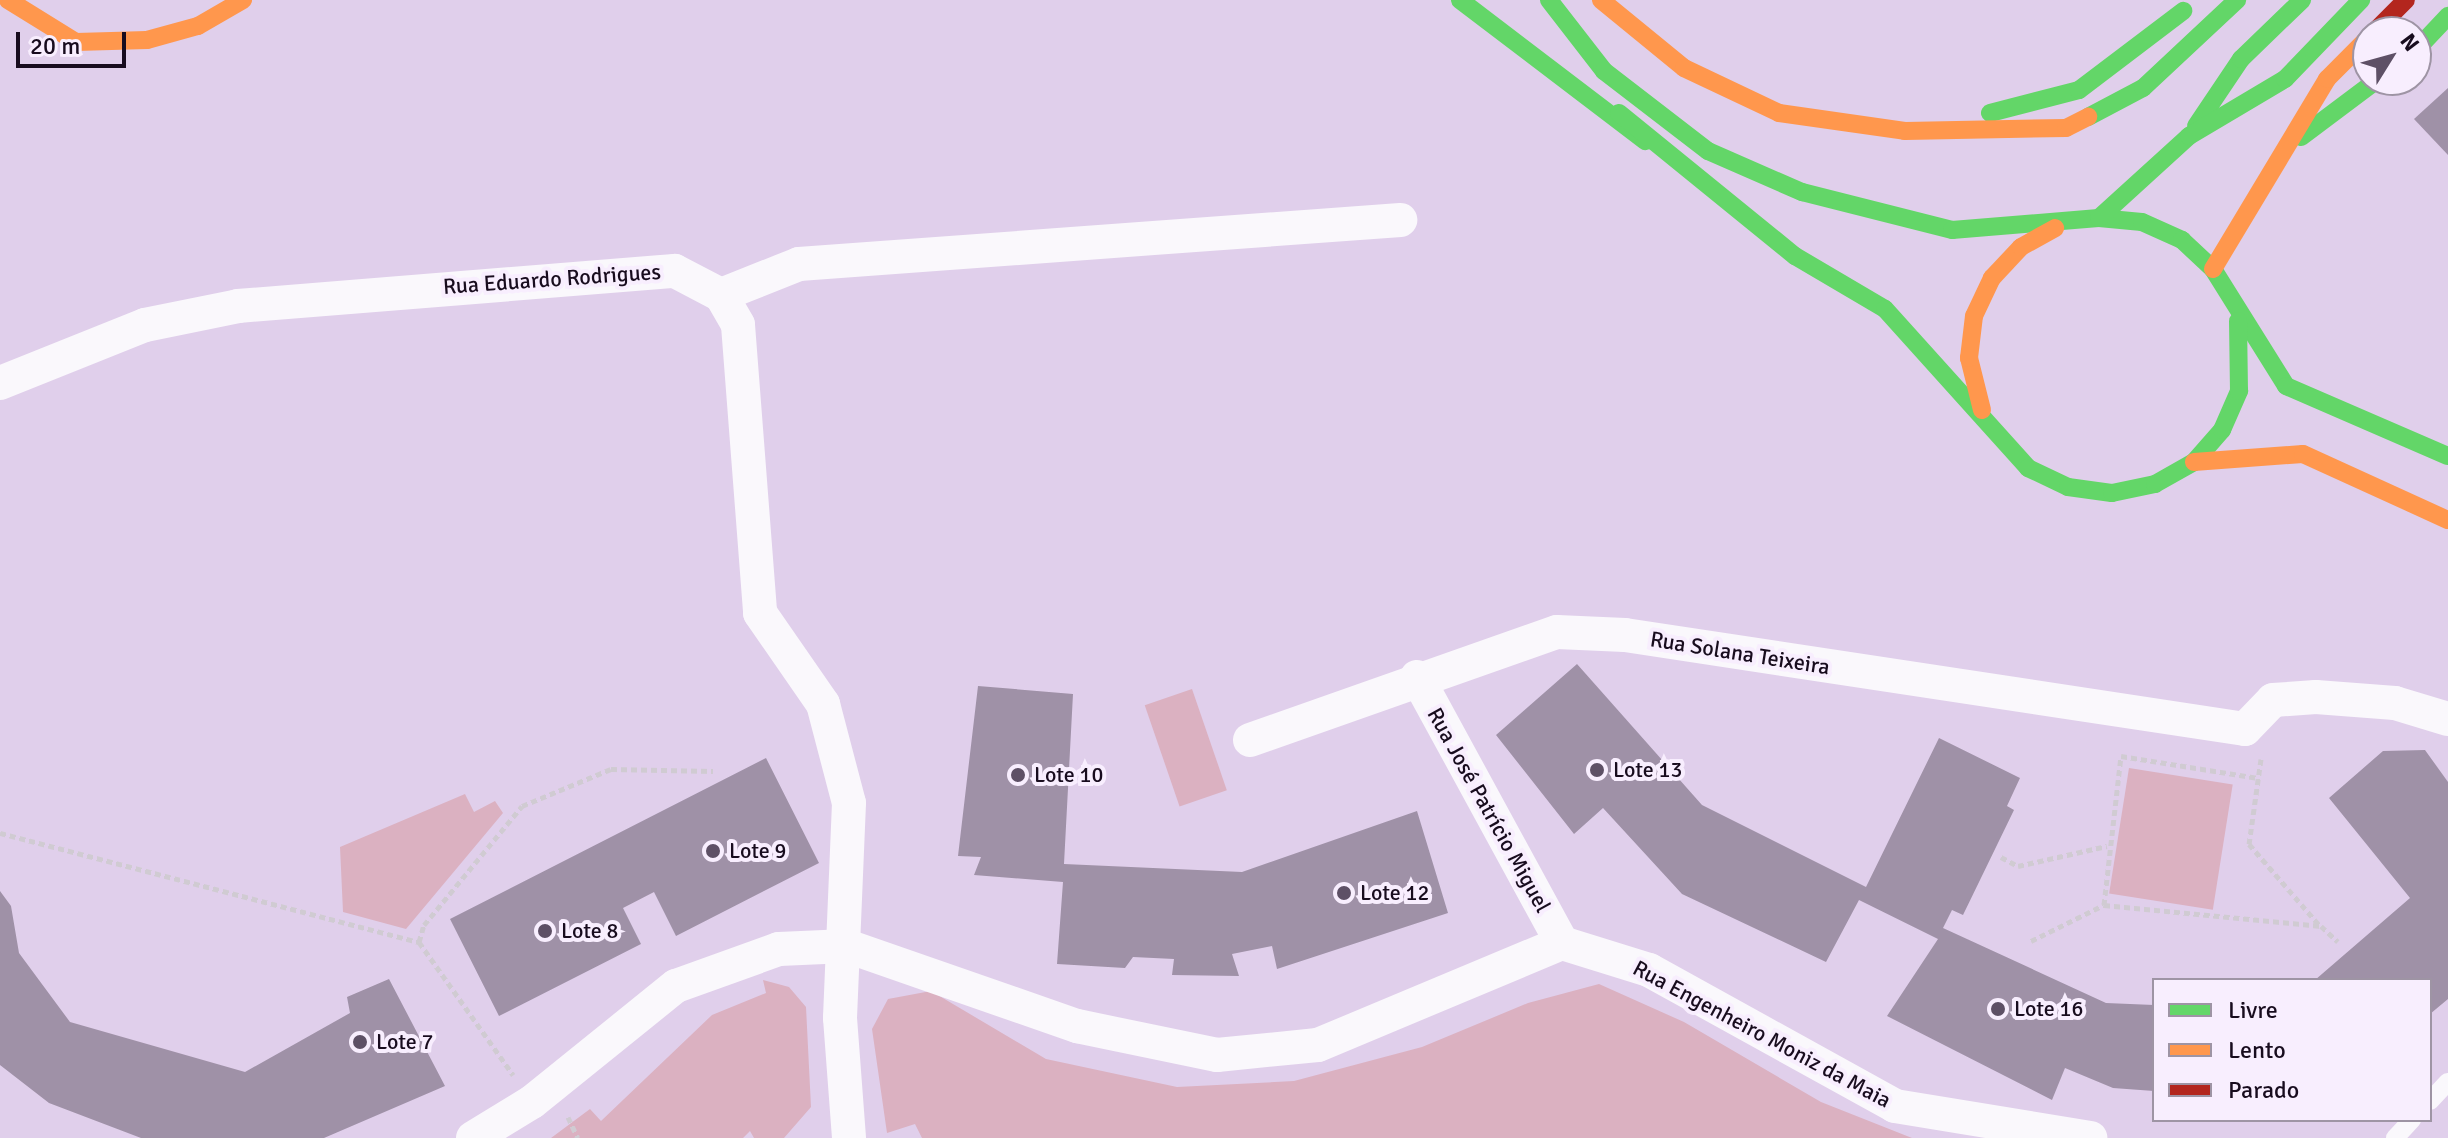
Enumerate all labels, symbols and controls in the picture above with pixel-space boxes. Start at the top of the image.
scale bar [20,16,130,66]
north arrow [2352,16,2432,96]
text: N [2395,28,2425,57]
text: 20 m [30,31,80,61]
street label: Rua Eduardo Rodrigues [442,258,662,300]
street label: Rua Solana Teixeira [1648,626,1832,680]
street label: Rua José Patrício Miguel [1422,703,1556,917]
place label: Lote 13 [1613,757,1682,783]
marker: Lote 13 [1588,761,1606,779]
place label: Lote 10 [1034,762,1103,788]
marker: Lote 10 [1009,766,1027,784]
place label: Lote 9 [729,838,786,864]
marker: Lote 9 [704,842,722,860]
place label: Lote 12 [1360,880,1429,906]
marker: Lote 12 [1335,884,1353,902]
place label: Lote 8 [561,918,618,944]
marker: Lote 8 [536,922,554,940]
street label: Rua Engenheiro Moniz da Maia [1629,955,1895,1113]
legend [2152,978,2432,1122]
text: Livre [2228,995,2278,1025]
place label: Lote 16 [2014,996,2083,1022]
marker: Lote 16 [1989,1000,2007,1018]
place label: Lote 7 [376,1029,433,1055]
marker: Lote 7 [351,1033,369,1051]
text: Lento [2228,1035,2286,1065]
text: Parado [2228,1075,2299,1105]

